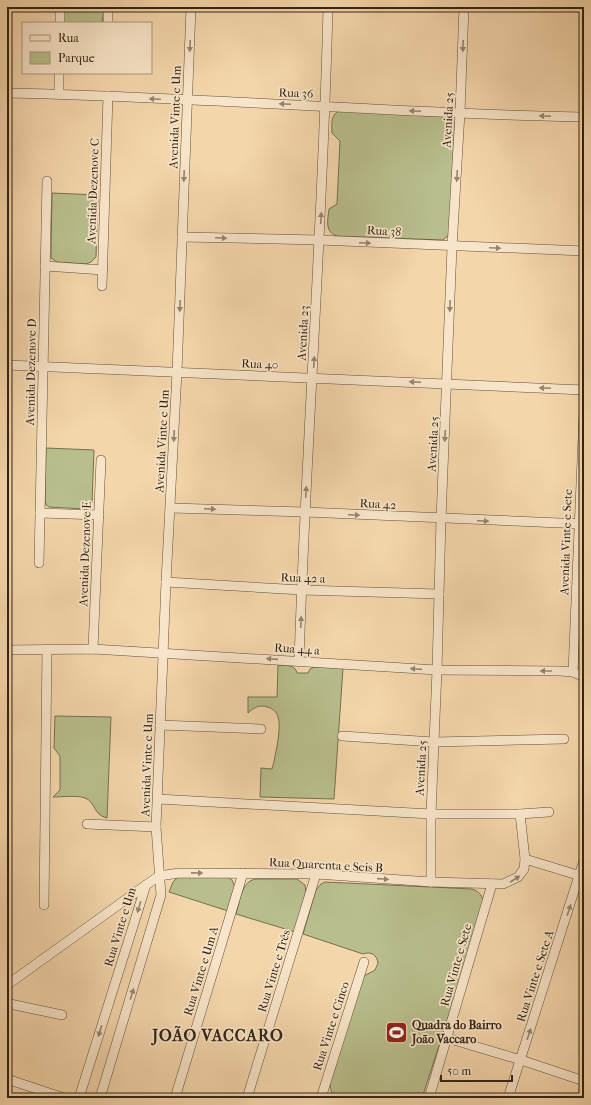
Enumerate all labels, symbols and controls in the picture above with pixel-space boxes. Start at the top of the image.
legend [22,22,152,74]
text: Rua [58,31,79,45]
one-way arrow [186,40,193,52]
one-way arrow [460,40,466,53]
text: Parque [58,51,95,65]
street label: Avenida Vinte e Um [166,65,184,170]
street label: Rua 36 [278,85,314,101]
street label: Avenida 25 [440,92,456,149]
one-way arrow [149,95,161,102]
one-way arrow [279,101,291,108]
one-way arrow [408,108,421,114]
one-way arrow [538,113,551,119]
street label: Avenida Dezenove C [84,138,102,245]
one-way arrow [181,170,188,182]
one-way arrow [453,170,460,182]
one-way arrow [317,212,324,224]
street label: Rua 38 [366,223,402,239]
one-way arrow [215,235,228,241]
one-way arrow [359,239,371,246]
one-way arrow [489,245,502,251]
one-way arrow [176,300,183,312]
one-way arrow [447,300,453,313]
street label: Avenida 23 [295,305,311,362]
street label: Avenida Dezenove D [23,318,39,427]
street label: Rua 40 [241,356,279,372]
one-way arrow [310,356,317,368]
one-way arrow [409,379,421,386]
one-way arrow [538,385,551,391]
street label: Avenida Vinte e Um [152,389,172,494]
street label: Avenida 25 [425,416,441,473]
one-way arrow [171,430,178,442]
one-way arrow [442,430,448,443]
one-way arrow [303,486,310,498]
street label: Avenida Vinte e Sete [557,489,575,596]
street label: Rua 42 [359,496,397,512]
street label: Avenida Dezenove E [76,501,94,608]
one-way arrow [204,506,216,513]
one-way arrow [348,511,360,518]
one-way arrow [477,517,489,524]
street label: Rua 42 a [280,570,326,586]
one-way arrow [297,616,304,628]
street label: Rua 44 a [274,640,321,658]
one-way arrow [266,656,278,663]
one-way arrow [410,666,422,673]
one-way arrow [539,668,552,674]
street label: Avenida Vinte e Um [138,713,156,818]
street label: Avenida 25 [413,740,429,797]
street label: Rua Quarenta e Seis B [269,855,384,875]
one-way arrow [191,870,204,876]
one-way arrow [510,875,520,883]
one-way arrow [377,876,389,883]
street label: Rua Vinte e Um [101,886,139,968]
one-way arrow [136,902,142,914]
one-way arrow [566,904,572,916]
street label: Rua Vinte e Sete [438,922,474,1008]
street label: Rua Vinte e Um A [181,924,221,1017]
street label: Rua Vinte e Três [255,927,293,1014]
street label: Rua Vinte e Sete A [514,928,557,1024]
street label: Rua Vinte e Cinco [310,980,352,1072]
one-way arrow [129,987,135,999]
place label: Quadra do Bairro João Vaccaro [410,1018,502,1047]
sports icon: Quadra do Bairro João Vaccaro [383,1019,409,1045]
district label: JOÃO VACCARO [150,1025,284,1046]
one-way arrow [97,1026,103,1038]
one-way arrow [526,1028,532,1040]
scale bar [441,1057,512,1083]
text: 50 m [447,1064,471,1078]

